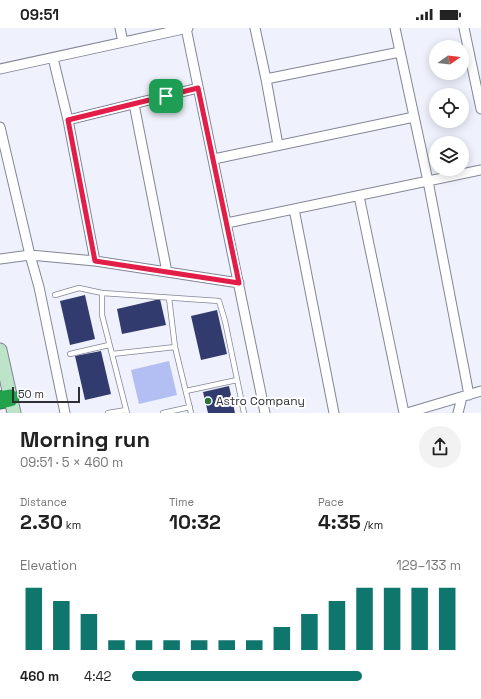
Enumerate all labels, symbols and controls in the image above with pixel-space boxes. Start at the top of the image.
text: 09:51 [20,5,59,24]
north arrow [429,40,469,80]
map controls [429,40,469,176]
pin [149,79,183,113]
icon: arrive [155,85,177,107]
button: locate [429,88,469,128]
button: layers [429,136,469,176]
scale bar [12,385,80,404]
text: 50 m [18,387,44,401]
place label: Astro Company [216,393,305,409]
marker: Astro Company [203,396,213,406]
text: Morning run [20,425,150,453]
button: share [419,426,461,468]
text: 09:51 · 5 × 460 m [20,454,123,471]
text: Distance [20,495,67,509]
text: Time [169,495,194,509]
text: Pace [318,495,344,509]
text: 2.30 [20,509,63,535]
text: 10:32 [169,509,221,535]
text: 4:35 [318,509,361,535]
text: km [63,518,81,532]
text: /km [361,518,383,532]
text: Elevation [20,557,77,574]
text: 129–133 m [396,557,461,574]
text: 460 m [20,668,59,685]
text: 4:42 [84,668,111,685]

